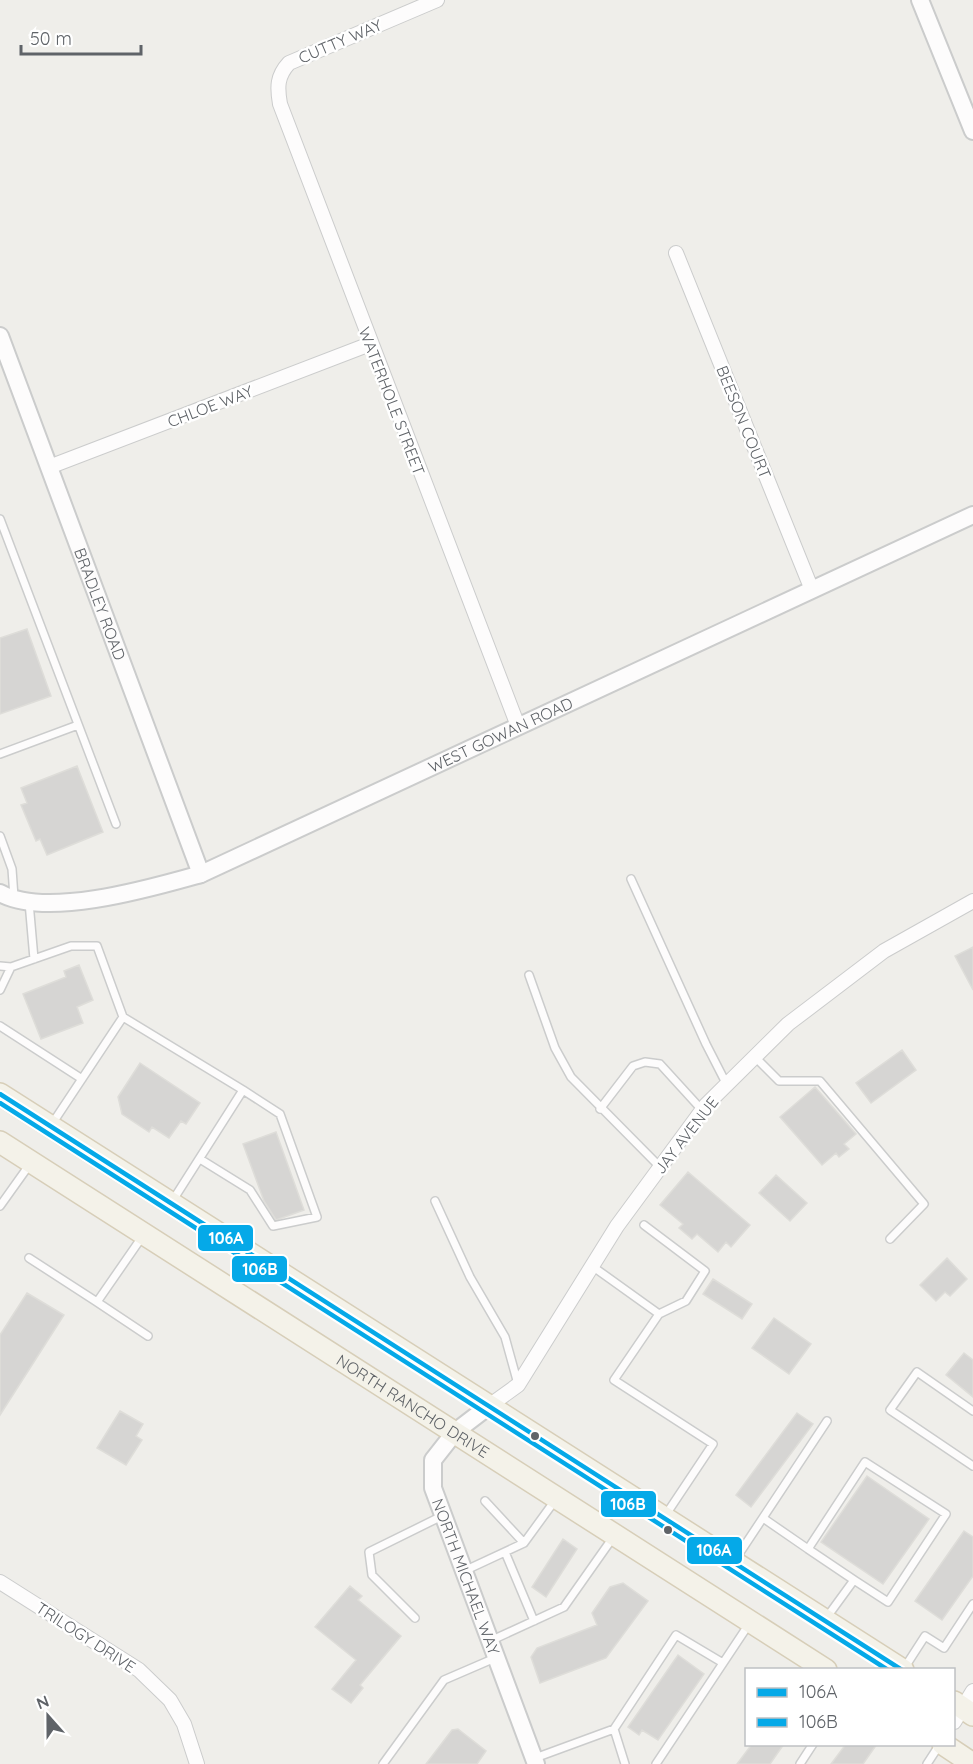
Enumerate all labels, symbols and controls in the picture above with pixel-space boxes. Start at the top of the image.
street label: CUTTY WAY [295,14,385,68]
scale bar [21,18,141,56]
text: 50 m [30,27,72,50]
street label: WATERHOLE STREET [355,324,430,478]
street label: BEESON COURT [712,363,776,482]
street label: CHLOE WAY [165,381,256,431]
street label: BRADLEY ROAD [70,545,130,663]
street label: WEST GOWAN ROAD [425,693,576,777]
street label: JAY AVENUE [650,1092,722,1178]
line badge: 106A [197,1224,254,1252]
text: 106A [208,1228,244,1248]
line badge: 106B [231,1255,288,1283]
text: 106B [242,1259,278,1279]
street label: NORTH RANCHO DRIVE [333,1350,493,1462]
unlabelled marker [529,1430,541,1442]
line badge: 106B [600,1490,657,1518]
text: 106B [610,1494,646,1514]
street label: NORTH MICHAEL WAY [428,1496,504,1658]
unlabelled marker [662,1524,674,1536]
line badge: 106A [686,1536,743,1565]
text: 106A [696,1540,732,1560]
street label: TRILOGY DRIVE [32,1597,140,1677]
legend [745,1668,955,1746]
text: 106A [799,1680,838,1703]
north arrow [18,1686,78,1746]
text: N [34,1691,52,1713]
text: 106B [799,1710,838,1733]

